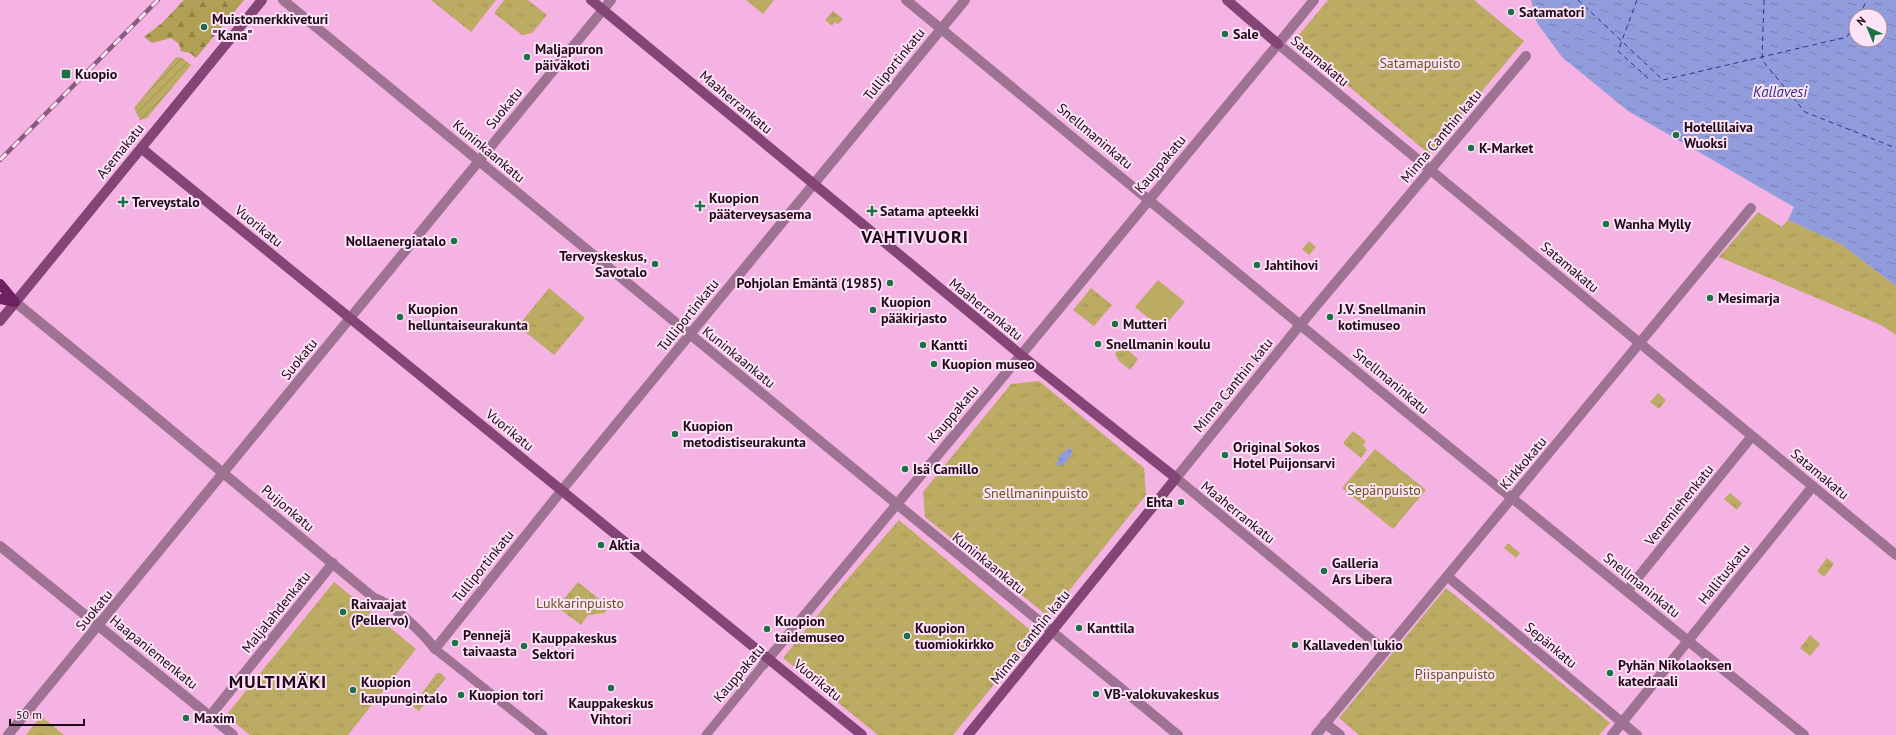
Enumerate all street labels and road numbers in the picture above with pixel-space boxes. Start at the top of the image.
street label: Tulliportinkatu [859,24,929,104]
street label: Satamakatu [1287,32,1353,90]
street label: Maaherrankatu [696,66,776,138]
street label: Suokatu [482,84,526,132]
street label: Minna Canthin katu [1397,86,1485,186]
street label: Snellmaninkatu [1053,99,1137,173]
street label: Kuninkaankatu [449,116,529,186]
street label: Asemakatu [92,120,148,182]
street label: Kauppakatu [1130,131,1190,197]
street label: Vuorikatu [231,201,287,251]
street label: Satamakatu [1537,238,1603,296]
street label: Maaherrankatu [945,274,1027,344]
street label: Tulliportinkatu [653,275,723,355]
street label: Kuninkaankatu [699,322,779,392]
street label: Minna Canthin katu [1189,334,1277,436]
street label: Suokatu [277,335,321,383]
street label: Snellmaninkatu [1349,344,1433,418]
street label: Kauppakatu [923,381,983,447]
street label: Vuorikatu [482,405,538,455]
street label: Kirkkokatu [1496,433,1550,493]
street label: Satamakatu [1787,445,1853,503]
street label: Venemiehenkatu [1640,461,1717,550]
street label: Maaherrankatu [1197,477,1279,547]
street label: Puijonkatu [258,481,318,535]
street label: Tulliportinkatu [448,526,518,606]
street label: Kuninkaankatu [949,528,1029,598]
street label: Hallituskatu [1694,540,1754,608]
street label: Snellmaninkatu [1600,549,1684,621]
street label: Maljalahdenkatu [238,568,314,656]
street label: Suokatu [72,586,116,634]
street label: Minna Canthin katu [986,586,1074,688]
street label: Haapaniemenkatu [106,611,202,693]
street label: Sepänkatu [1521,618,1581,672]
street label: Kauppakatu [709,640,769,706]
street label: Vuorikatu [790,655,846,705]

